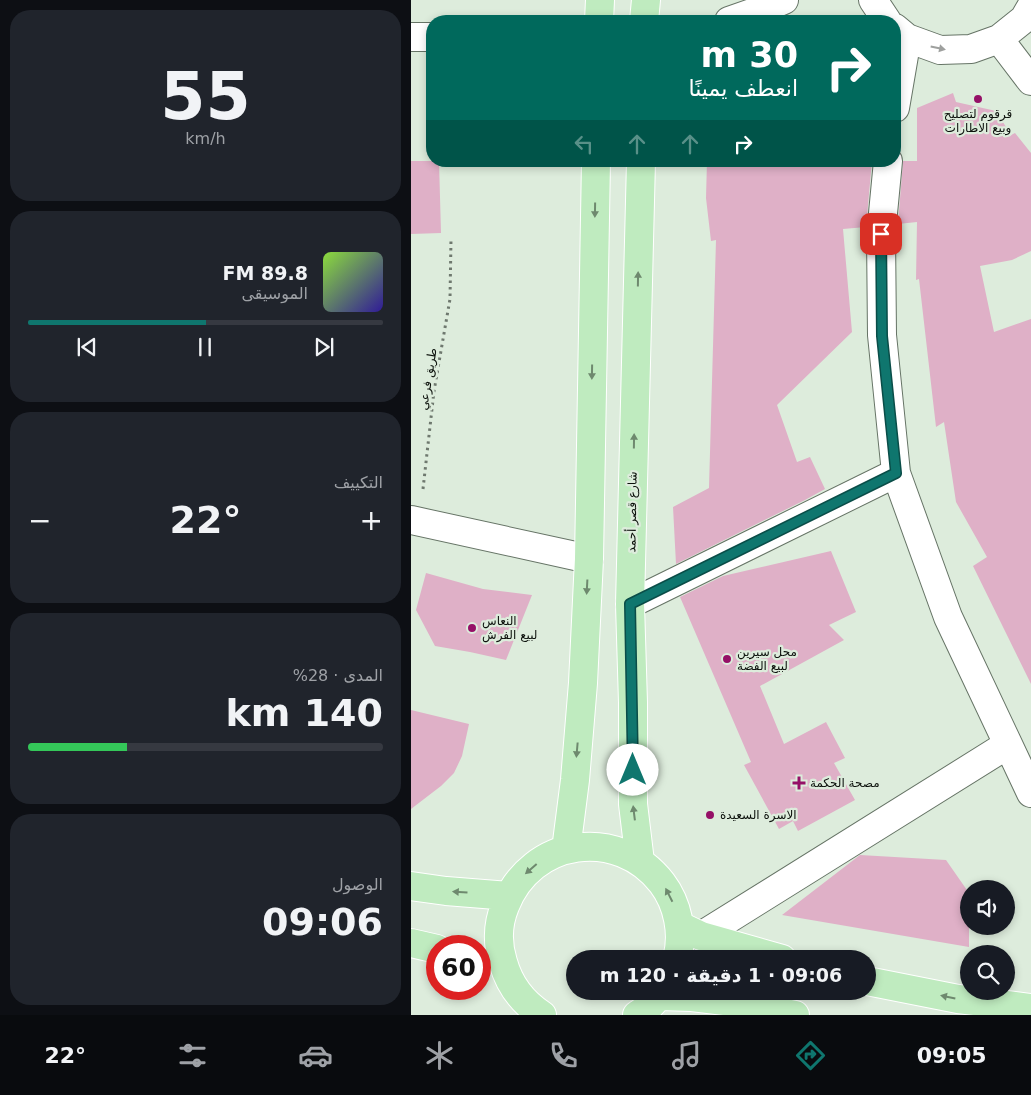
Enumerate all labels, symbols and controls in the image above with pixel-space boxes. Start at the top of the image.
text: 30 m [701,35,798,75]
icon: right [816,35,881,100]
one-way arrow [931,44,947,52]
text: 55 [160,59,251,134]
text: انعطف يمينًا [689,76,798,101]
marker: قرقوم لتصليح وبيع الاطارات [972,93,984,105]
place label: قرقوم لتصليح وبيع الاطارات [944,107,1012,136]
text: km/h [185,129,226,148]
icon: left [570,130,598,158]
icon: ahead [623,130,651,158]
icon: ahead [676,130,704,158]
icon: right [729,130,757,158]
one-way arrow [591,202,599,218]
pin [860,213,902,255]
icon: arrive [867,220,895,248]
text: 89.8 FM [223,262,308,284]
one-way arrow [634,270,642,286]
text: الموسيقى [242,284,308,303]
icon: previous [73,333,101,361]
icon: pause [191,333,219,361]
icon: next [310,333,338,361]
street label: طريق فرعي [416,347,441,411]
one-way arrow [588,365,596,381]
one-way arrow [630,433,638,449]
street label: شارع قصر أحمد [623,471,641,553]
text: التكييف [334,473,383,492]
text: 22° [170,498,241,542]
text: − [28,504,51,537]
text: + [360,504,383,537]
one-way arrow [583,580,591,596]
place label: النعاس لبيع الفرش [482,614,537,643]
marker: النعاس لبيع الفرش [466,622,478,634]
place label: محل سيرين لبيع الفضة [737,645,797,673]
marker: محل سيرين لبيع الفضة [721,653,733,665]
text: المدى · 28% [293,666,383,685]
text: 140 km [226,691,383,735]
one-way arrow [573,742,581,758]
position arrow [606,743,658,795]
marker: مصحة الحكمة [792,776,806,790]
place label: مصحة الحكمة [810,776,880,790]
one-way arrow [630,805,638,821]
place label: الاسرة السعيدة [720,808,797,823]
marker: الاسرة السعيدة [704,809,716,821]
one-way arrow [525,863,537,875]
text: الوصول [332,875,383,894]
map controls [960,880,1015,1000]
button: sound [960,880,1015,935]
one-way arrow [452,888,468,896]
one-way arrow [665,888,673,902]
text: 09:06 [262,900,383,944]
speed limit sign: 60 [426,935,491,1000]
button: search [960,945,1015,1000]
text: 09:06 · 1 دقيقة · 120 m [600,964,842,986]
one-way arrow [940,993,955,1001]
icon: filters [175,1038,210,1073]
icon: car [298,1038,333,1073]
icon: climate [422,1038,457,1073]
icon: phone [546,1038,581,1073]
icon: music [669,1038,704,1073]
icon: directions [793,1038,828,1073]
text: 22° [44,1043,86,1068]
text: 09:05 [917,1043,987,1068]

